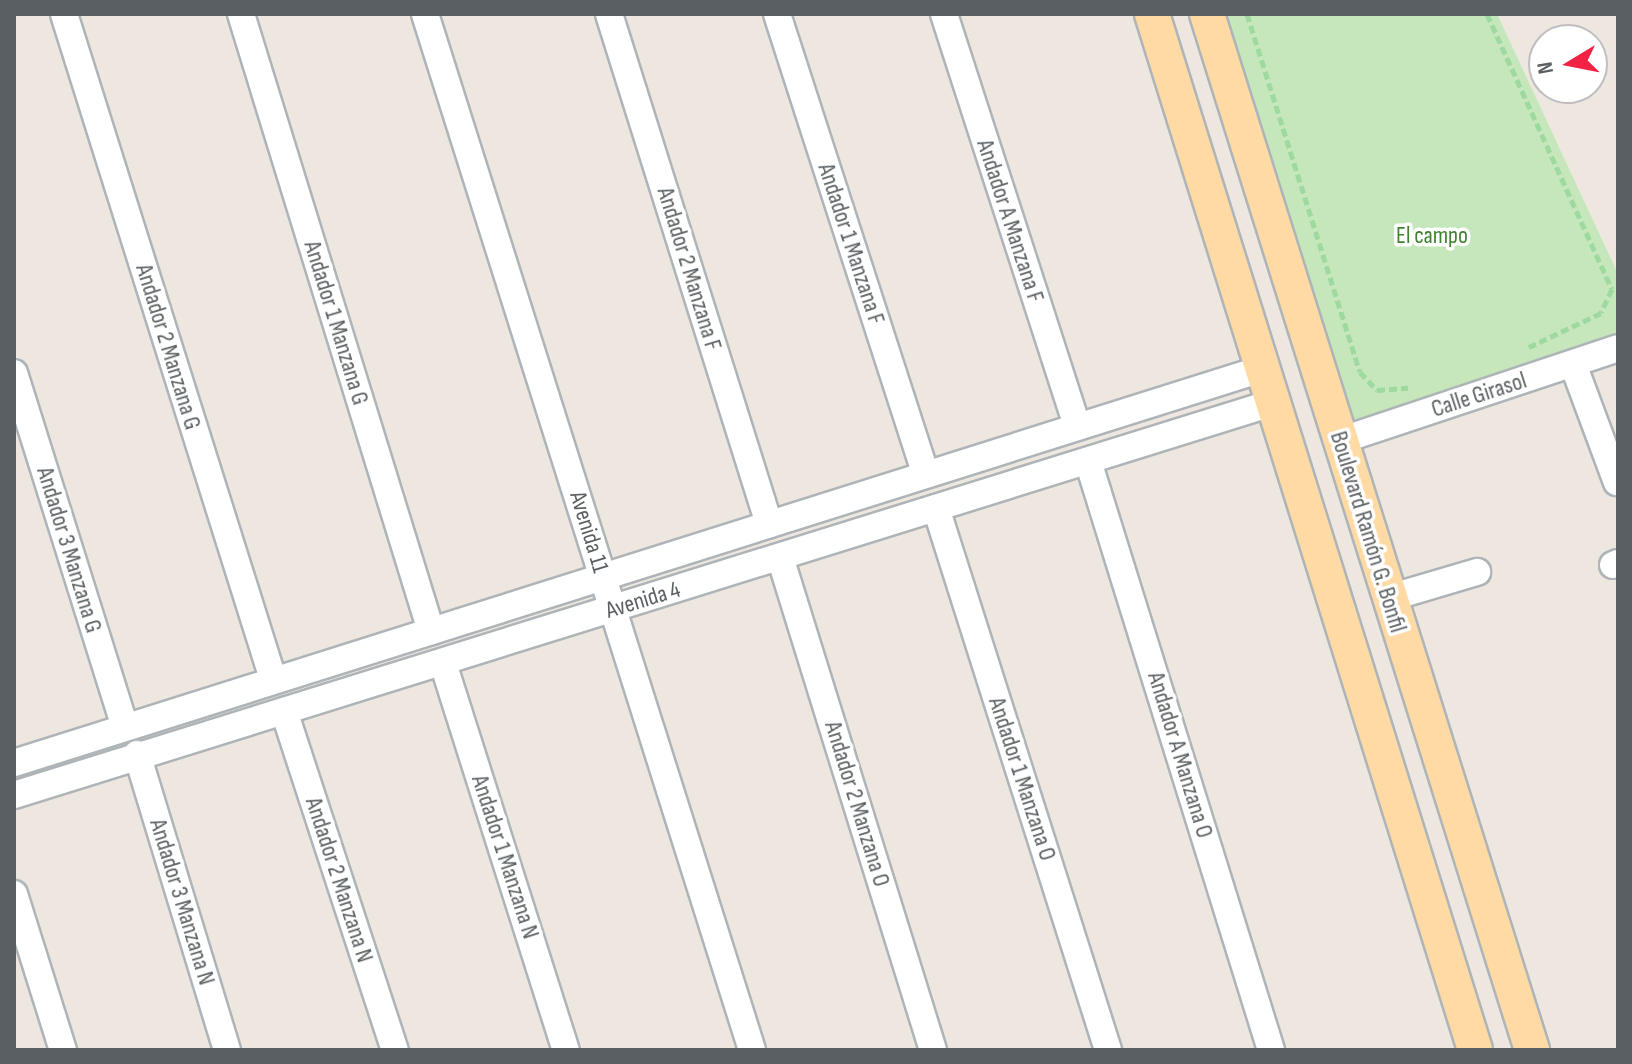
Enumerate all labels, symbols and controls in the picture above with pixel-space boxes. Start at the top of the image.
north arrow [1528,24,1608,104]
text: N [1532,60,1560,76]
street label: Andador A Manzana F [970,136,1050,306]
street label: Andador 1 Manzana F [811,160,891,328]
street label: Andador 2 Manzana F [651,184,727,354]
park label: El campo [1396,222,1468,250]
street label: Andador 1 Manzana G [297,237,375,409]
street label: Andador 2 Manzana G [129,261,207,433]
street label: Calle Girasol [1428,366,1530,424]
street label: Boulevard Ramón G. Bonfil [1324,428,1412,636]
street label: Andador 3 Manzana G [30,464,108,636]
street label: Avenida 11 [563,488,615,576]
street label: Avenida 4 [602,575,684,625]
street label: Andador A Manzana O [1141,669,1219,841]
street label: Andador 1 Manzana O [982,694,1062,864]
street label: Andador 2 Manzana O [818,718,896,890]
street label: Andador 1 Manzana N [465,772,545,942]
street label: Andador 2 Manzana N [299,794,379,966]
street label: Andador 3 Manzana N [143,816,221,988]

